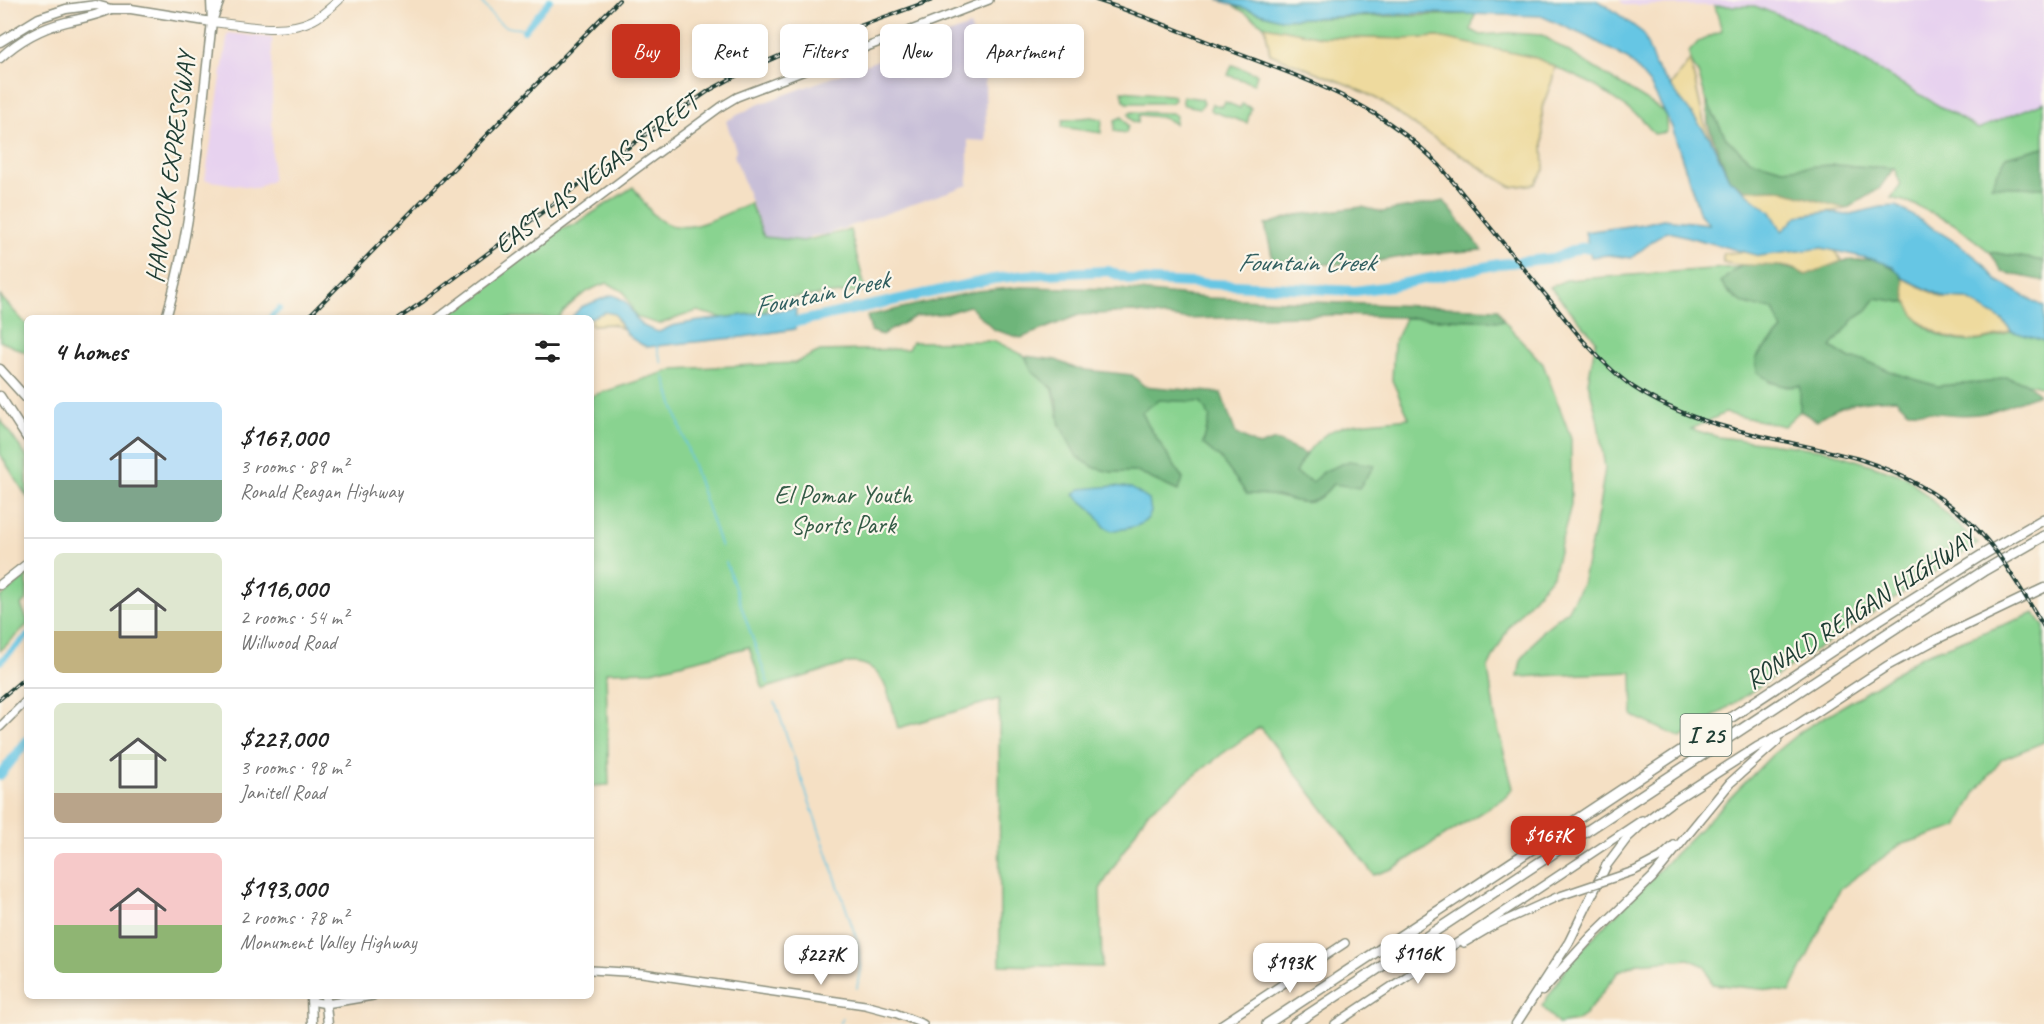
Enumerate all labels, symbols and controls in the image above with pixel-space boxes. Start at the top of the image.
chip: Buy [612,24,680,78]
chip: Rent [692,24,768,78]
chip: Filters [780,24,868,78]
chip: New [880,24,952,78]
chip: Apartment [964,24,1084,78]
street label: HANCOCK EXPRESSWAY [138,45,204,285]
street label: EAST LAS VEGAS STREET [488,82,710,261]
water label: Fountain Creek [1238,245,1379,279]
water label: Fountain Creek [750,261,896,324]
text: 4 homes [54,335,127,368]
icon: filters [531,335,564,368]
text: $167,000 [240,421,328,454]
icon: home [102,426,174,498]
text: 3 rooms · 89 m² [240,454,348,479]
park label: El Pomar Youth Sports Park [774,478,913,541]
text: Ronald Reagan Highway [240,479,403,504]
street label: RONALD REAGAN HIGHWAY [1739,520,1985,696]
text: $116,000 [240,572,328,605]
icon: home [102,577,174,649]
text: 2 rooms · 54 m² [240,605,348,630]
text: Willwood Road [240,630,336,655]
road number: I 25 [1680,714,1732,756]
text: $227,000 [240,722,327,755]
icon: home [102,727,174,799]
text: 3 rooms · 98 m² [240,755,348,780]
text: Janitell Road [240,780,326,805]
pin: $167K [1506,816,1590,867]
text: $167K [1525,823,1571,848]
text: $193,000 [240,872,327,905]
icon: home [102,877,174,949]
text: 2 rooms · 78 m² [240,905,348,930]
text: Monument Valley Highway [240,930,417,955]
pin: $116K [1376,934,1460,985]
pin: $227K [779,935,863,986]
text: $116K [1395,941,1441,966]
text: $227K [798,942,844,967]
pin: $193K [1248,943,1332,994]
text: $193K [1267,950,1313,975]

